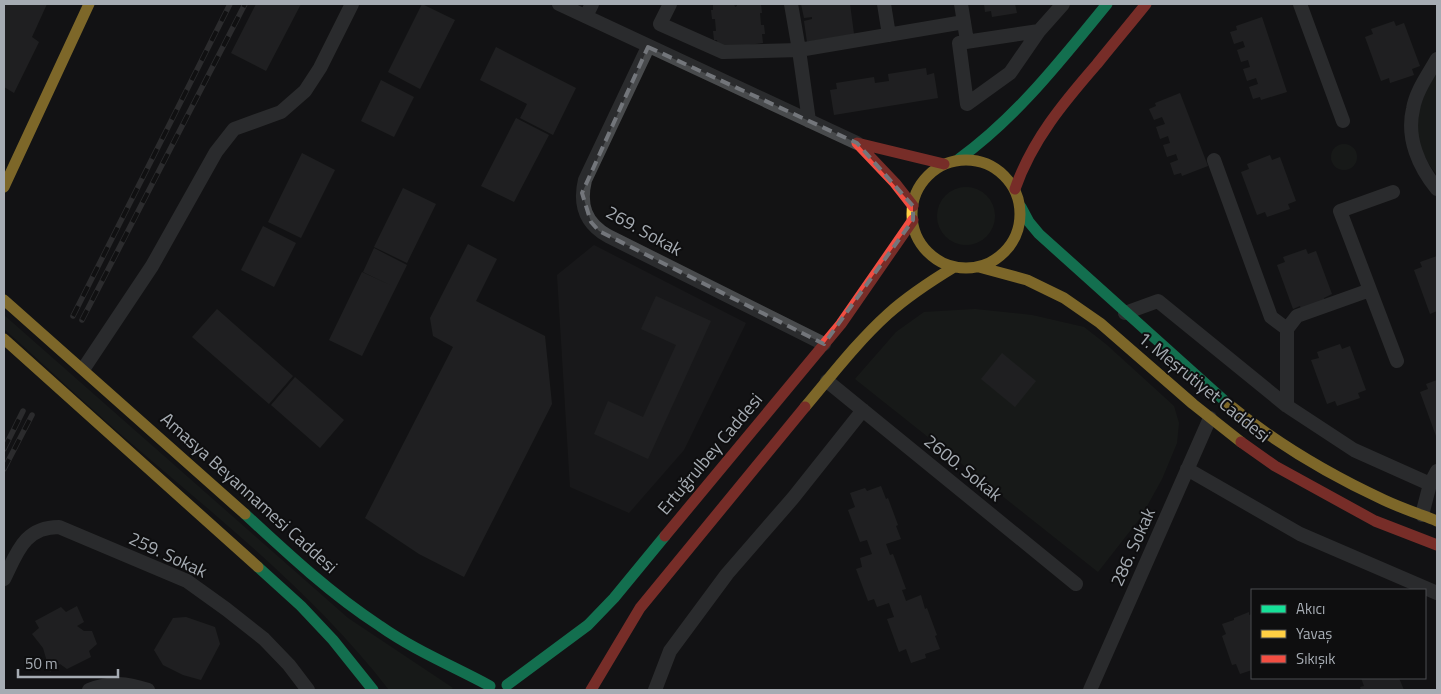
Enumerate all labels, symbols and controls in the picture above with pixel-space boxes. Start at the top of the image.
street label: 269. Sokak [601,198,688,263]
street label: 1. Meşrutiyet Caddesi [1132,325,1276,449]
street label: Ertuğrulbey Caddesi [651,387,769,520]
street label: Amasya Beyannamesi Caddesi [155,406,344,580]
street label: 2600. Sokak [918,428,1008,508]
street label: 286. Sokak [1103,503,1162,590]
street label: 259. Sokak [125,525,212,585]
legend [1251,589,1426,679]
text: Akıcı [1296,597,1325,620]
text: Yavaş [1296,622,1332,645]
scale bar [18,646,118,678]
text: Sıkışık [1296,647,1335,670]
text: 50 m [25,652,58,675]

